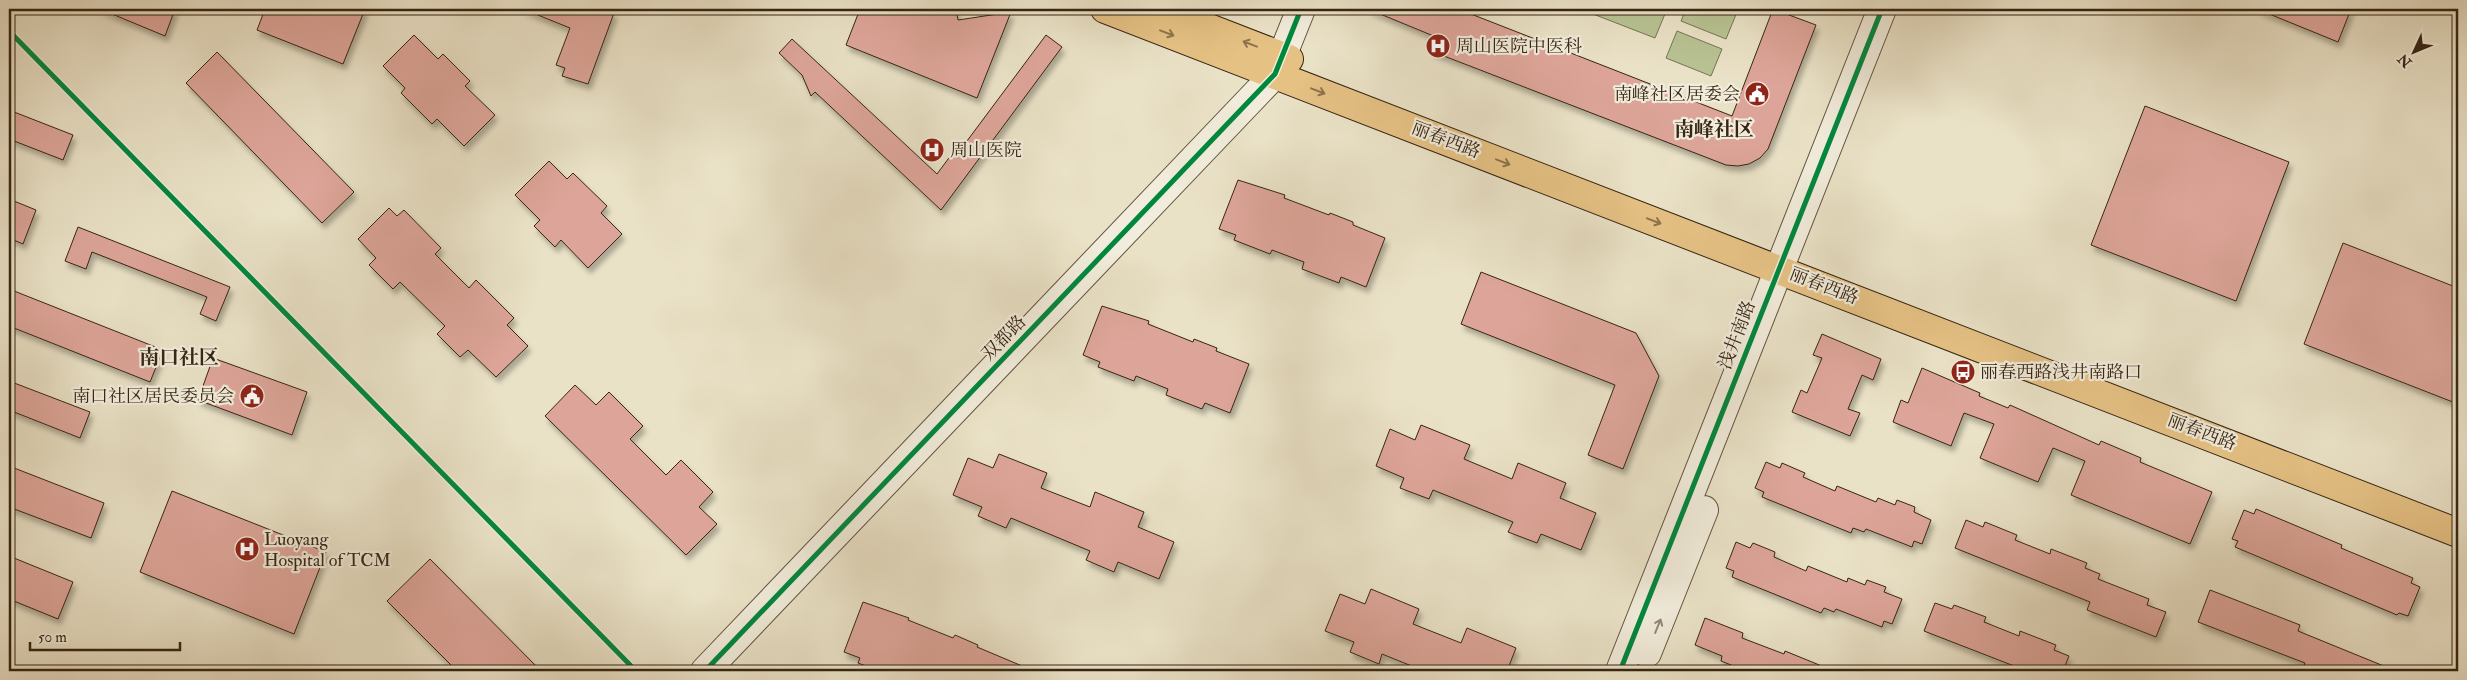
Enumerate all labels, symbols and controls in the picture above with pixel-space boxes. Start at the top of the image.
north arrow [2390,28,2440,78]
one-way arrow [1159,29,1174,38]
hospital icon: 周山医院中医科 [1425,33,1451,59]
place label: 周山医院中医科 [1456,35,1582,58]
one-way arrow [1242,39,1258,48]
text: N [2394,50,2416,72]
public building icon: 南峰社区居委会 [1744,81,1770,107]
place label: 南峰社区居委会 [1614,83,1740,106]
one-way arrow [1310,87,1325,96]
street label: 丽春西路 [1408,116,1484,164]
district label: 南峰社区 [1674,117,1754,142]
hospital icon: 周山医院 [919,137,945,163]
place label: 周山医院 [950,139,1022,162]
one-way arrow [1494,158,1510,167]
one-way arrow [1646,216,1661,226]
street label: 丽春西路 [1786,262,1862,310]
street label: 浅井南路 [1713,297,1761,373]
street label: 双都路 [977,311,1031,365]
district label: 南口社区 [139,345,219,370]
bus stop icon: 丽春西路浅井南路口 [1950,359,1976,385]
place label: 丽春西路浅井南路口 [1980,361,2142,384]
public building icon: 南口社区居民委员会 [239,383,265,409]
place label: 南口社区居民委员会 [72,385,234,408]
street label: 丽春西路 [2164,408,2240,456]
place label: Luoyang Hospital of TCM [264,528,391,572]
hospital icon: Luoyang Hospital of TCM [234,536,260,562]
one-way arrow [1654,619,1663,634]
scale bar [30,620,180,652]
text: 50 m [38,628,67,647]

